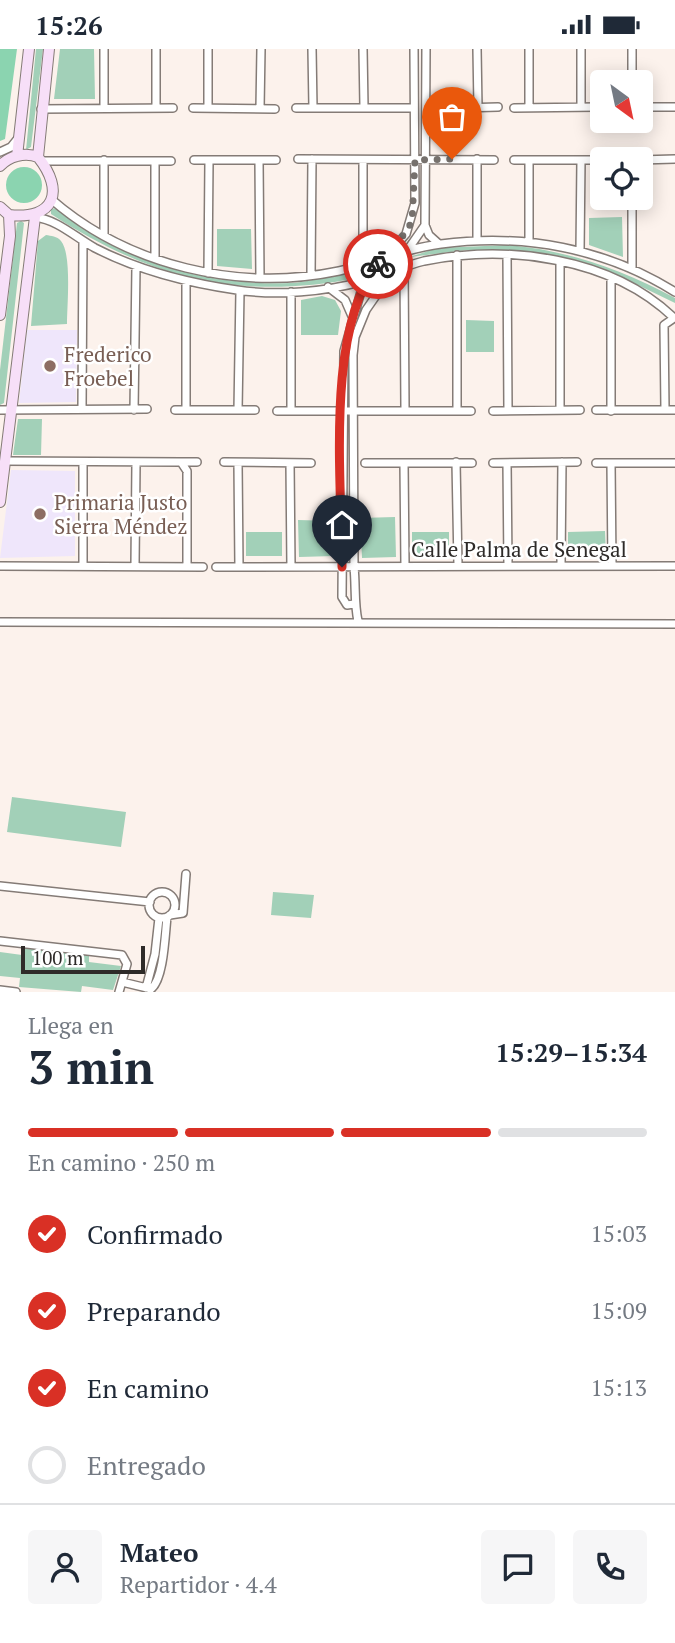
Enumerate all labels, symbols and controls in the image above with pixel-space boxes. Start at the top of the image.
text: 15:26 [35,8,103,42]
north arrow [590,70,653,133]
map controls [590,70,653,210]
pin [422,87,482,159]
icon: bag [433,98,471,136]
button: locate [590,147,653,210]
courier [343,229,413,299]
icon: bike [359,245,397,283]
place label: Frederico Froebel [64,340,152,392]
marker: Frederico Froebel [42,358,58,374]
place label: Primaria Justo Sierra Méndez [54,488,187,540]
pin [312,495,372,567]
marker: Primaria Justo Sierra Méndez [32,506,48,522]
icon: home [323,506,361,544]
street label: Calle Palma de Senegal [411,535,627,563]
scale bar [21,943,145,975]
text: 100 m [32,945,83,970]
text: Llega en [28,1010,114,1041]
text: 15:29–15:34 [495,1035,647,1069]
text: 3 min [28,1036,154,1097]
text: En camino · 250 m [28,1147,215,1178]
icon: check [28,1215,66,1253]
text: Confirmado [87,1217,223,1251]
text: 15:03 [590,1218,647,1249]
icon: check [28,1292,66,1330]
text: Preparando [87,1294,221,1328]
text: 15:09 [590,1295,647,1326]
icon: check [28,1369,66,1407]
text: En camino [87,1371,209,1405]
text: 15:13 [590,1372,647,1403]
text: Entregado [87,1448,206,1482]
button: person [28,1530,102,1604]
button: chat [481,1530,555,1604]
button: phone [573,1530,647,1604]
text: Mateo [120,1535,198,1569]
text: Repartidor · 4.4 [120,1569,277,1600]

